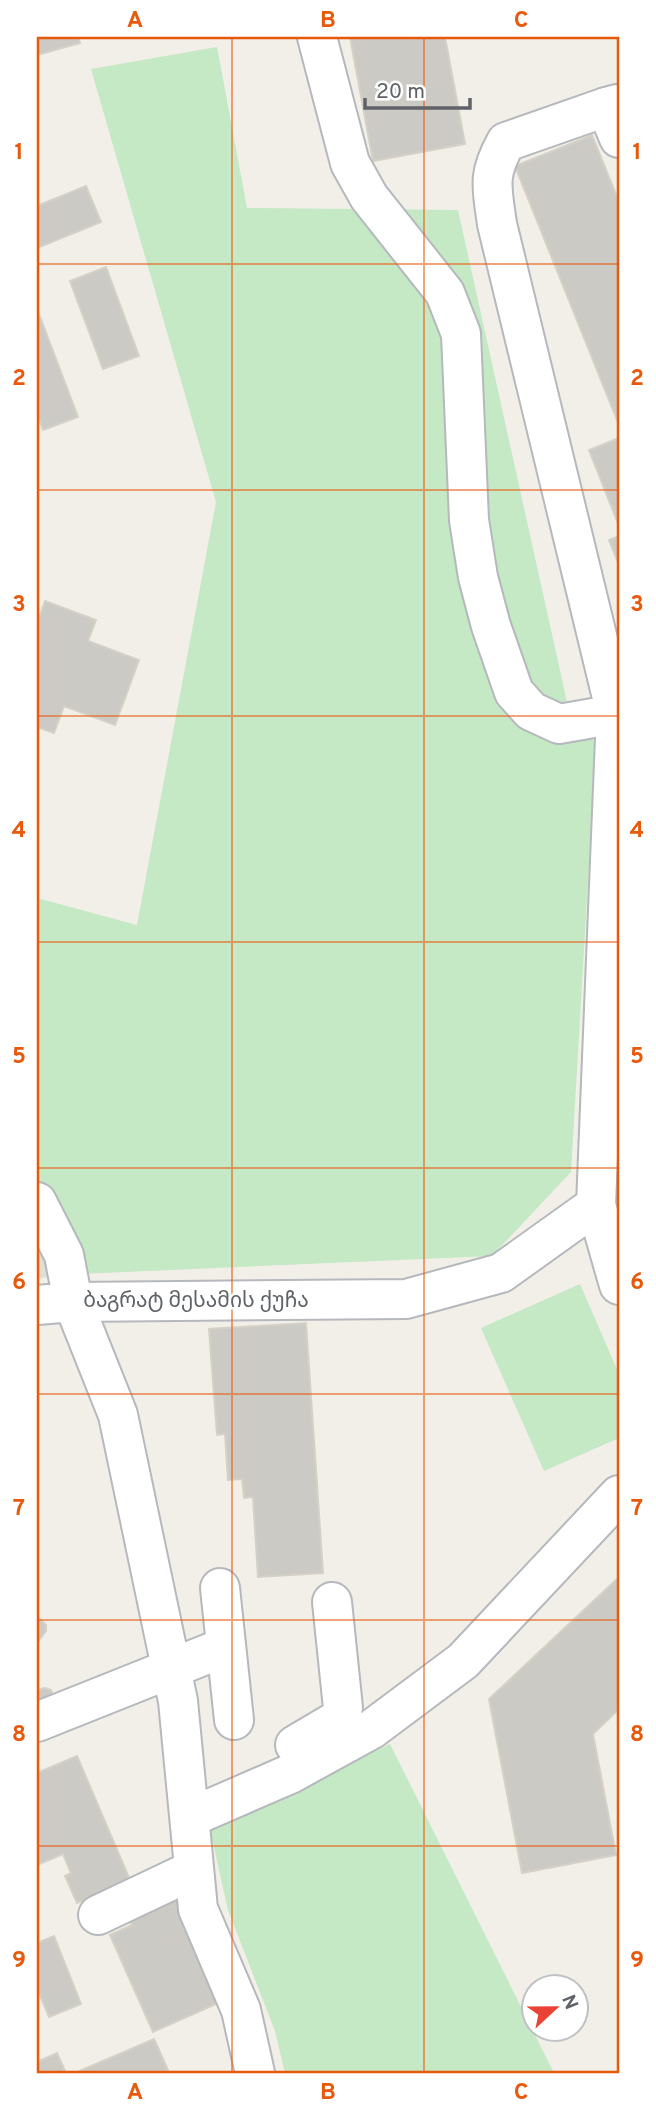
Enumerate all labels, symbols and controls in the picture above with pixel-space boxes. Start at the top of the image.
text: A [127,7,143,36]
text: B [320,7,336,36]
text: C [514,7,528,36]
scale bar [365,66,470,110]
text: 20 m [376,79,425,106]
text: 1 [14,139,24,168]
text: 1 [632,139,642,168]
text: 2 [12,365,26,394]
text: 2 [630,365,644,394]
text: 3 [12,591,26,620]
text: 3 [630,591,644,620]
text: 4 [12,817,26,846]
text: 4 [630,817,644,846]
text: 5 [12,1043,26,1072]
text: 5 [630,1043,644,1072]
text: 6 [12,1269,26,1298]
text: 6 [630,1269,644,1298]
street label: ბაგრატ მესამის ქუჩა [83,1288,309,1315]
text: 7 [13,1495,25,1524]
text: 7 [631,1495,643,1524]
text: 8 [12,1721,26,1750]
text: 8 [630,1721,644,1750]
text: 9 [12,1947,26,1976]
text: 9 [630,1947,644,1976]
north arrow [520,1974,590,2044]
text: N [555,1992,583,2013]
text: A [127,2079,143,2108]
text: B [320,2079,336,2108]
text: C [514,2079,528,2108]

